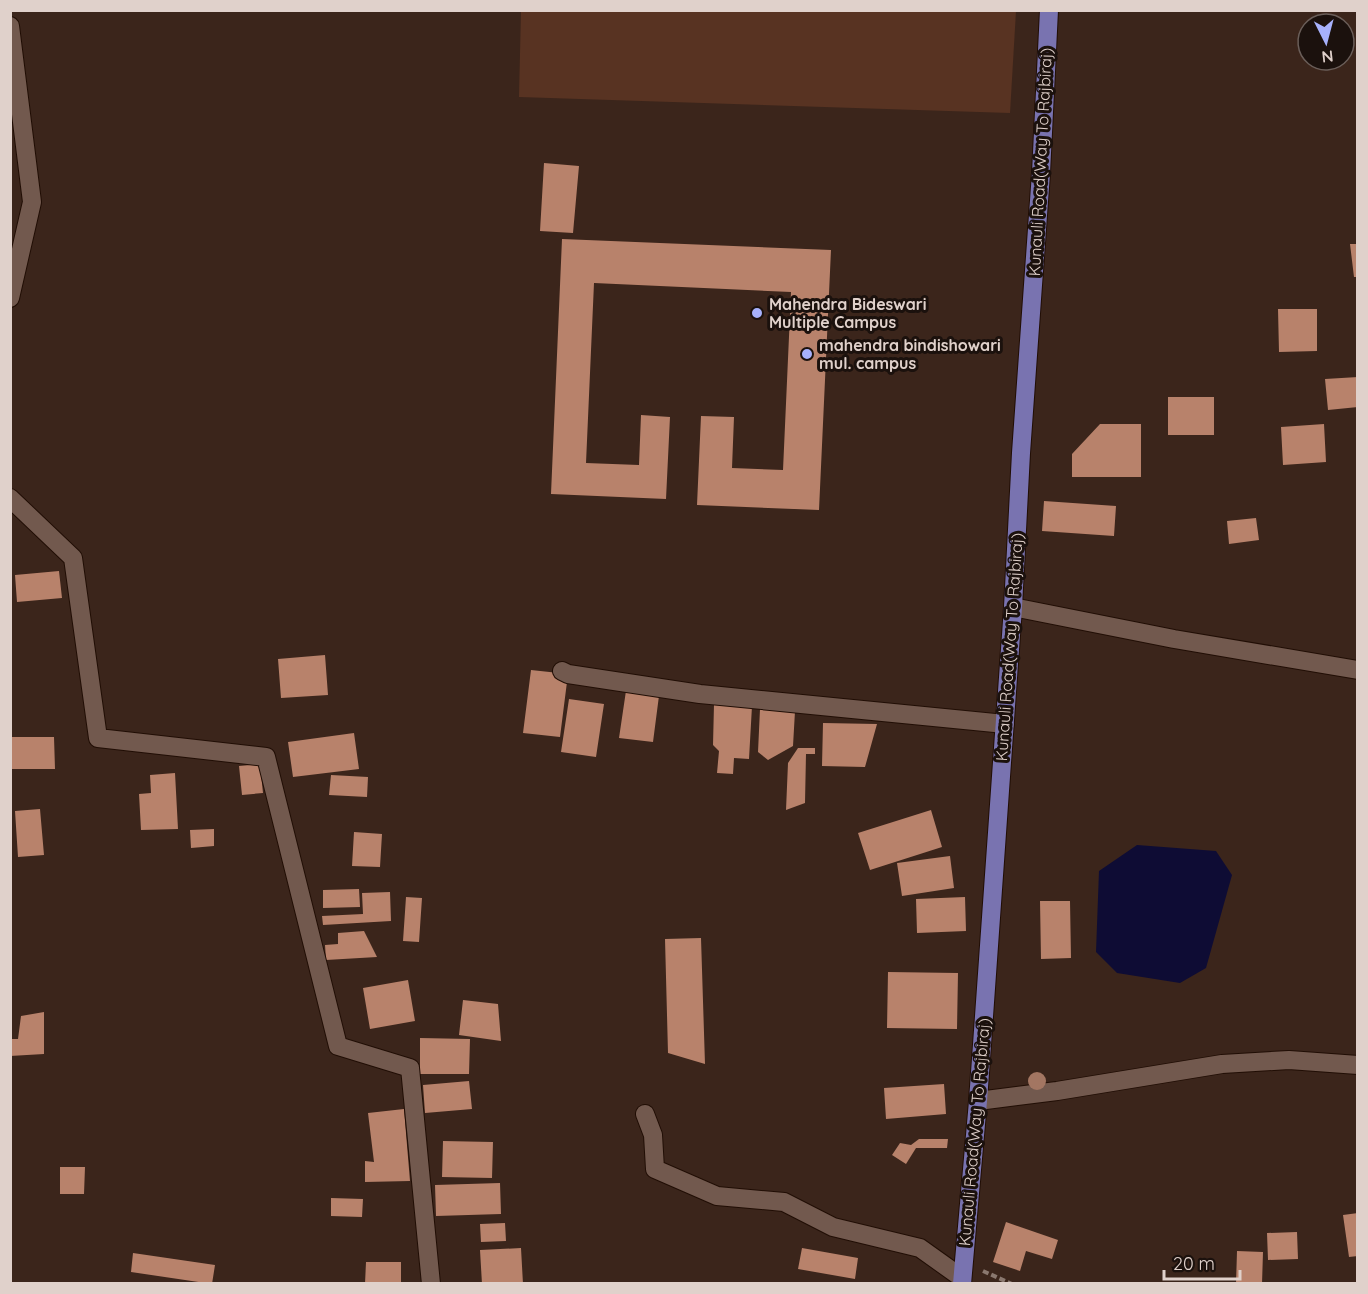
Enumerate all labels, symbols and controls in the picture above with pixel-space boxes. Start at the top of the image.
north arrow [1296,12,1356,72]
text: N [1321,46,1334,67]
street label: Kunauli Road(Way To Rajbiraj) [1024,47,1056,277]
place label: Mahendra Bideswari Multiple Campus [769,294,926,332]
marker: Mahendra Bideswari Multiple Campus [750,306,764,320]
place label: mahendra bindishowari mul. campus [819,335,1001,373]
marker: mahendra bindishowari mul. campus [800,347,814,361]
street label: Kunauli Road(Way To Rajbiraj) [991,532,1027,762]
street label: Kunauli Road(Way To Rajbiraj) [954,1017,994,1247]
scale bar [1164,1243,1240,1281]
text: 20 m [1173,1252,1215,1275]

